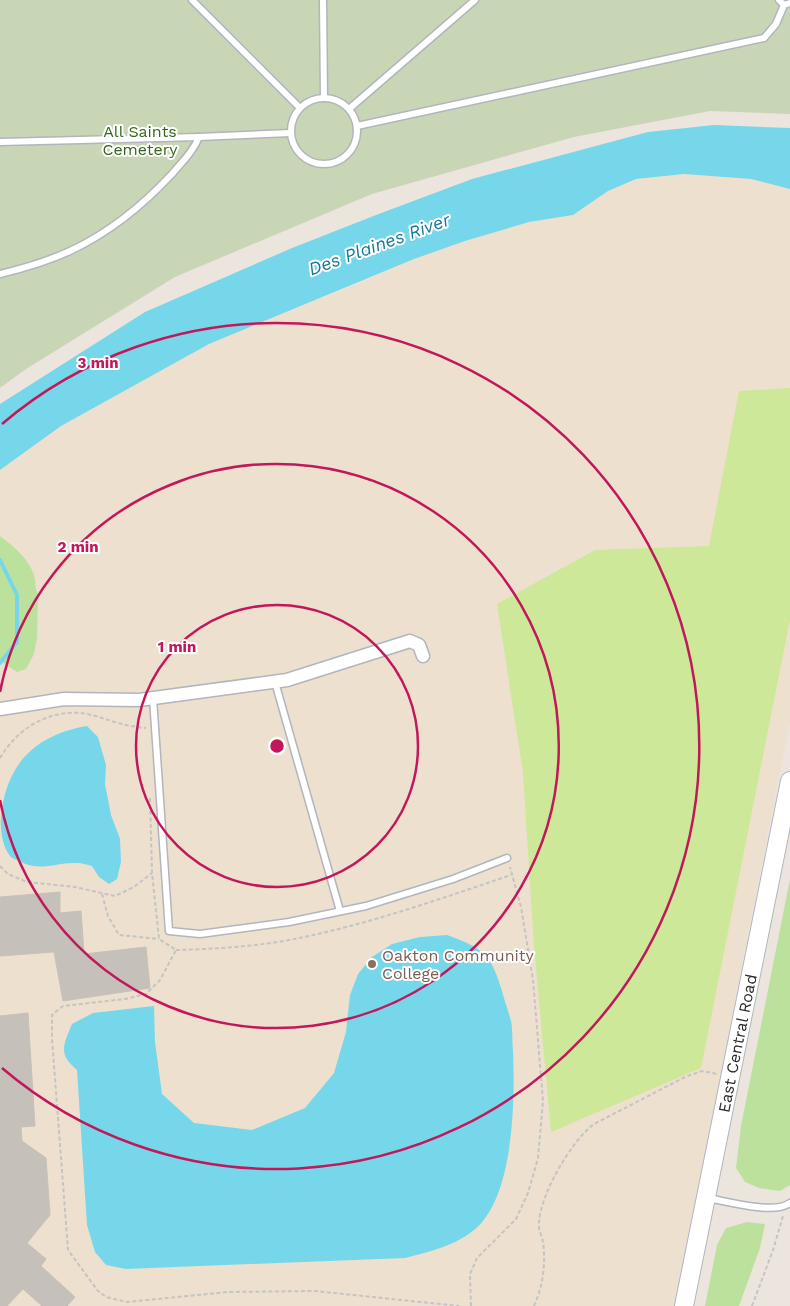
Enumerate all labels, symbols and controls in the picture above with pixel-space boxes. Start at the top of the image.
park label: All Saints Cemetery [102,122,178,159]
water label: Des Plaines River [305,208,454,279]
text: 3 min [78,354,118,372]
text: 2 min [57,538,99,556]
text: 1 min [158,638,196,656]
centre of rings [268,737,286,755]
place label: Oakton Community College [382,946,535,983]
marker: Oakton Community College [366,958,378,970]
street label: East Central Road [714,972,760,1114]

